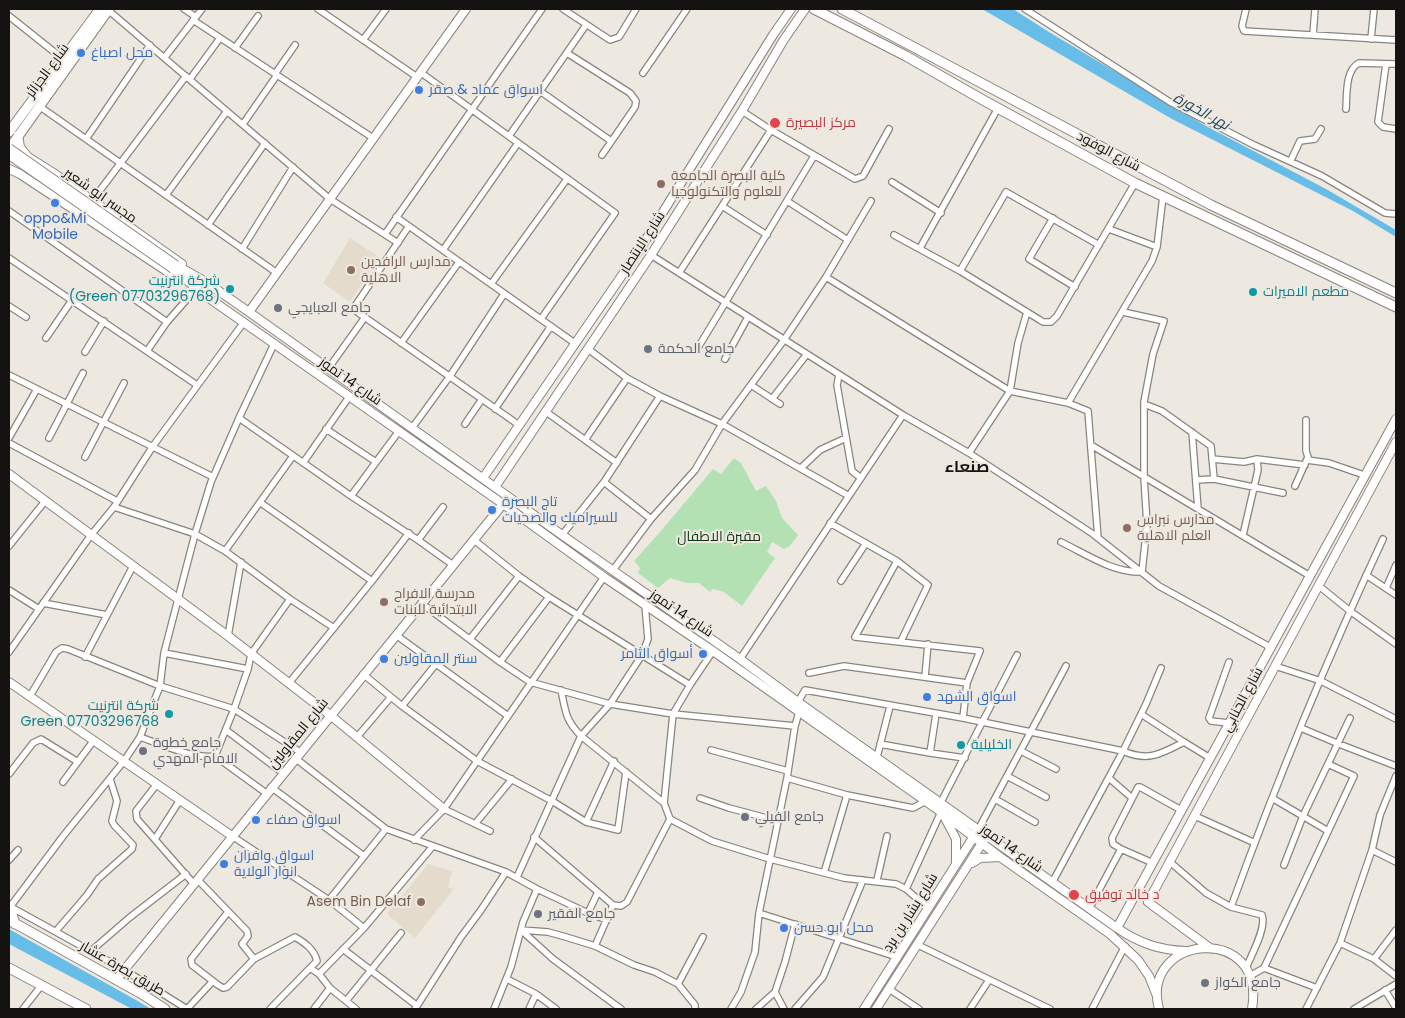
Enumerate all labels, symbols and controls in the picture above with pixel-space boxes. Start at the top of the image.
street label: شارع الجزائر [23,41,73,101]
place label: محل اصباغ [91,45,153,61]
marker: محل اصباغ [75,47,87,59]
place label: اسواق عماد & صقر [429,82,543,98]
marker: اسواق عماد & صقر [413,84,425,96]
water label: نهر الخورة [1170,89,1232,135]
place label: مركز البصيرة [786,115,856,131]
marker: مركز البصيرة [768,116,782,130]
street label: شارع الوفود [1073,128,1143,176]
street label: مجسر ابو شعير [60,165,140,227]
place label: كلية البصرة الجامعة للعلوم والتكنولوجيا [671,168,785,200]
marker: كلية البصرة الجامعة للعلوم والتكنولوجيا [655,178,667,190]
marker: oppo&Mi Mobile [49,197,61,209]
street label: شارع الإنتصار [617,209,669,277]
place label: oppo&Mi Mobile [24,211,86,243]
place label: مدارس الرافدين اﻻهلية [361,254,451,286]
marker: مدارس الرافدين اﻻهلية [345,264,357,276]
place label: شركة انترنيت (Green 07703296768) [69,273,220,306]
marker: شركة انترنيت (Green 07703296768) [224,283,236,295]
place label: مطعم الاميرات [1263,284,1349,300]
marker: مطعم الاميرات [1247,286,1259,298]
place label: جامع العبايجي [288,300,371,316]
marker: جامع العبايجي [272,302,284,314]
place label: جامع الحكمة [658,341,734,357]
marker: جامع الحكمة [642,343,654,355]
street label: شارع 14 تموز [315,354,385,410]
district label: صنعاء [945,458,989,478]
place label: تاج البصرة للسيراميك والصحيات [502,494,617,526]
marker: تاج البصرة للسيراميك والصحيات [486,504,498,516]
place label: مدارس نبراس العلم الاهلية [1137,512,1214,544]
marker: مدارس نبراس العلم الاهلية [1121,522,1133,534]
park label: مقبرة الاطفال [677,529,761,545]
place label: مدرسة اﻻفراح اﻻبتدائية للبنات [394,586,477,618]
street label: شارع 14 تموز [646,587,716,641]
marker: مدرسة اﻻفراح اﻻبتدائية للبنات [378,596,390,608]
place label: أسواق الثامر [621,646,693,662]
marker: أسواق الثامر [697,648,709,660]
place label: سنتر المقاولين [394,651,477,667]
marker: سنتر المقاولين [378,653,390,665]
street label: شارع الجنابي [1219,665,1267,735]
place label: اسواق الشهد [937,689,1016,705]
marker: اسواق الشهد [921,691,933,703]
street label: شارع المقاولين [265,695,333,773]
place label: شركة انترنيت Green 07703296768 [21,698,159,730]
marker: شركة انترنيت Green 07703296768 [163,708,175,720]
place label: جامع خطوة الامام المهدي [153,735,238,768]
place label: الخليلية [971,737,1012,753]
marker: الخليلية [955,739,967,751]
marker: جامع خطوة الامام المهدي [137,745,149,757]
place label: جامع الفيلي [755,809,824,825]
marker: جامع الفيلي [739,811,751,823]
place label: اسواق صفاء [266,812,341,828]
marker: اسواق صفاء [250,814,262,826]
street label: شارع 14 تموز [976,821,1046,877]
place label: اسواق وافران انوار الولاية [234,848,314,880]
marker: اسواق وافران انوار الولاية [218,858,230,870]
street label: شارع بشار بن برد [880,870,942,956]
place label: د خالد توفيق [1085,887,1159,903]
marker: د خالد توفيق [1067,888,1081,902]
place label: Asem Bin Delaf [307,894,411,910]
marker: Asem Bin Delaf [415,896,427,908]
place label: جامع الفقير [548,906,615,922]
marker: جامع الفقير [532,908,544,920]
place label: محل ابو حسن [794,920,874,936]
marker: محل ابو حسن [778,922,790,934]
street label: طريق بصرة عشار [77,938,167,1000]
place label: جامع الكواز [1215,975,1281,991]
marker: جامع الكواز [1199,977,1211,989]

